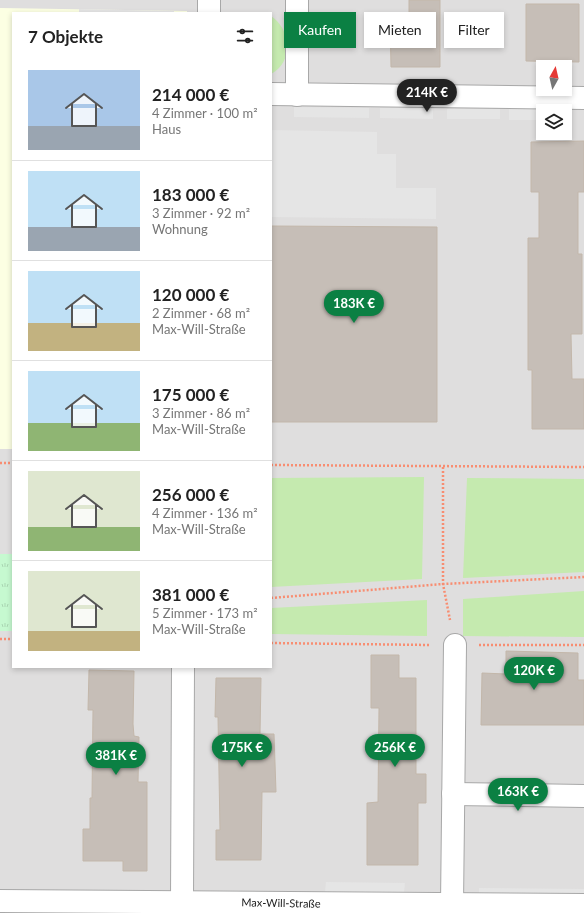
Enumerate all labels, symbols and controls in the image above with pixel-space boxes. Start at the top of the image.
chip: Kaufen [284,12,356,48]
chip: Mieten [364,12,436,48]
chip: Filter [444,12,504,48]
icon: filters [234,25,256,47]
text: 7 Objekte [28,26,103,47]
north arrow [536,60,572,96]
map controls [536,60,572,140]
pin: 214K € [394,79,460,113]
text: 214 000 € [152,84,229,105]
text: 214K € [406,84,448,100]
icon: home [60,86,108,134]
button: layers [536,104,572,140]
text: 4 Zimmer · 100 m² [152,105,258,121]
text: Haus [152,121,181,137]
text: 183 000 € [152,184,229,205]
icon: home [60,187,108,235]
text: 3 Zimmer · 92 m² [152,205,250,221]
text: Wohnung [152,221,208,237]
text: 120 000 € [152,284,229,305]
icon: home [60,287,108,335]
pin: 183K € [321,290,387,324]
text: 183K € [333,295,375,311]
text: 2 Zimmer · 68 m² [152,305,250,321]
text: Max-Will-Straße [152,321,246,337]
text: 175 000 € [152,384,229,405]
icon: home [60,387,108,435]
text: 3 Zimmer · 86 m² [152,405,250,421]
text: Max-Will-Straße [152,421,246,437]
text: 256 000 € [152,484,229,505]
icon: home [60,487,108,535]
text: 4 Zimmer · 136 m² [152,505,258,521]
text: Max-Will-Straße [152,521,246,537]
text: 381 000 € [152,584,229,605]
icon: home [60,587,108,635]
text: 5 Zimmer · 173 m² [152,605,258,621]
text: Max-Will-Straße [152,621,246,637]
pin: 120K € [501,657,567,691]
text: 120K € [513,662,555,678]
pin: 175K € [209,734,275,768]
pin: 256K € [362,734,428,768]
text: 175K € [221,739,263,755]
text: 256K € [374,739,416,755]
pin: 381K € [83,742,149,776]
text: 381K € [95,747,137,763]
pin: 163K € [485,778,551,812]
text: 163K € [497,783,539,799]
street label: Max-Will-Straße [241,895,321,910]

